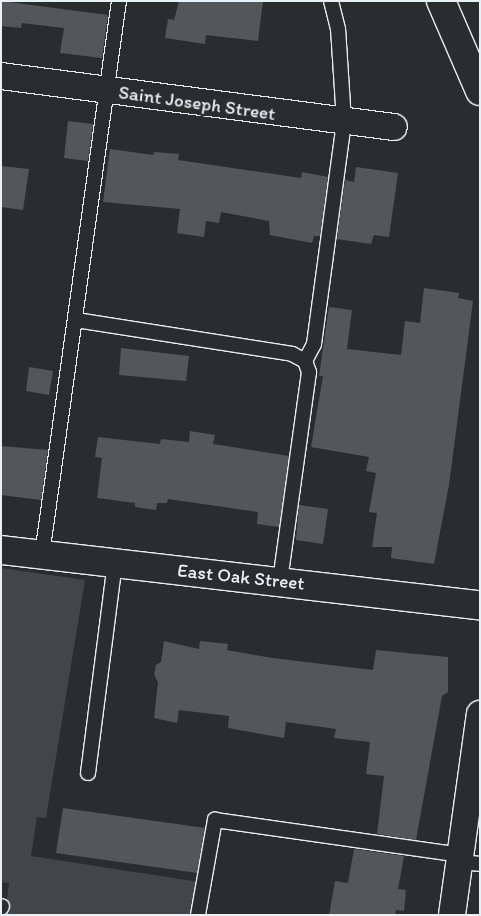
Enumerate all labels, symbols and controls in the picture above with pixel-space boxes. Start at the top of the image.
street label: Saint Joseph Street [117,81,277,125]
street label: East Oak Street [176,559,306,595]

